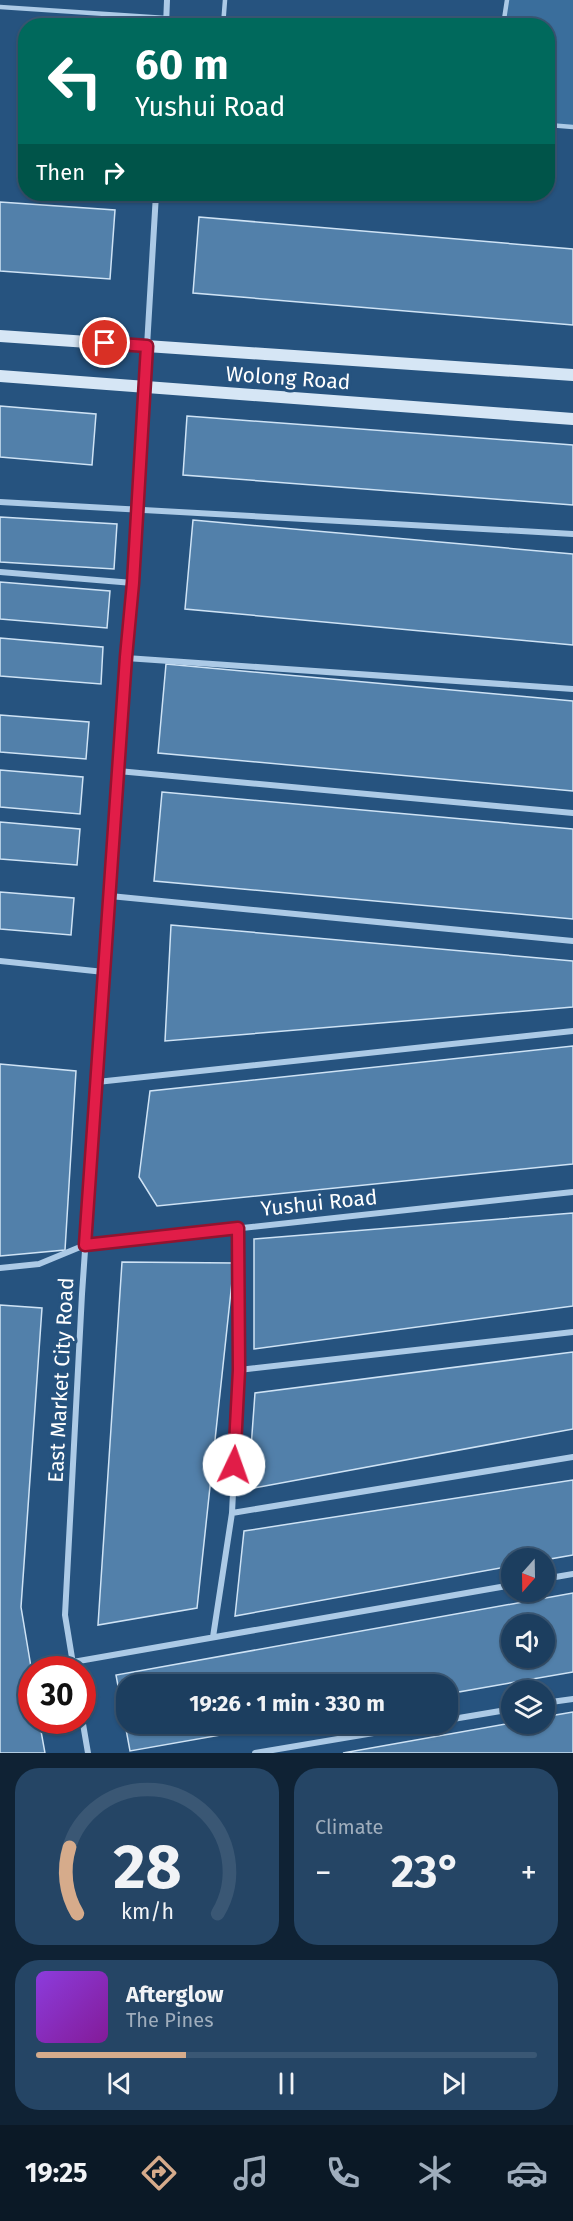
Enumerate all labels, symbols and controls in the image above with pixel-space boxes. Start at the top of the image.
text: 60 m [135,40,229,90]
icon: left [36,42,114,120]
text: Yushui Road [135,91,285,123]
icon: right [97,156,130,189]
text: Then [36,159,85,186]
pin [79,317,130,368]
icon: arrive [88,326,121,359]
street label: Wolong Road [225,361,351,395]
street label: Yushui Road [259,1184,379,1222]
street label: East Market City Road [43,1277,79,1483]
position arrow [202,1433,266,1497]
north arrow [501,1548,555,1602]
map controls [501,1548,555,1734]
button: sound [501,1614,555,1668]
speed limit sign: 30 [18,1656,96,1734]
button: layers [501,1680,555,1734]
text: 19:26 · 1 min · 330 m [189,1690,385,1717]
text: Climate [315,1815,383,1839]
text: 28 [113,1830,181,1905]
text: 23° [391,1845,461,1899]
text: − [315,1853,332,1893]
text: + [521,1853,537,1893]
text: km/h [120,1899,174,1925]
text: Afterglow [126,1981,223,2008]
text: The Pines [126,2008,213,2032]
icon: previous [103,2067,136,2100]
icon: pause [270,2067,303,2100]
icon: next [437,2067,470,2100]
icon: directions [138,2152,180,2194]
icon: music [230,2152,272,2194]
icon: phone [322,2152,364,2194]
icon: climate [414,2152,456,2194]
icon: car [506,2152,548,2194]
text: 19:25 [25,2157,88,2189]

